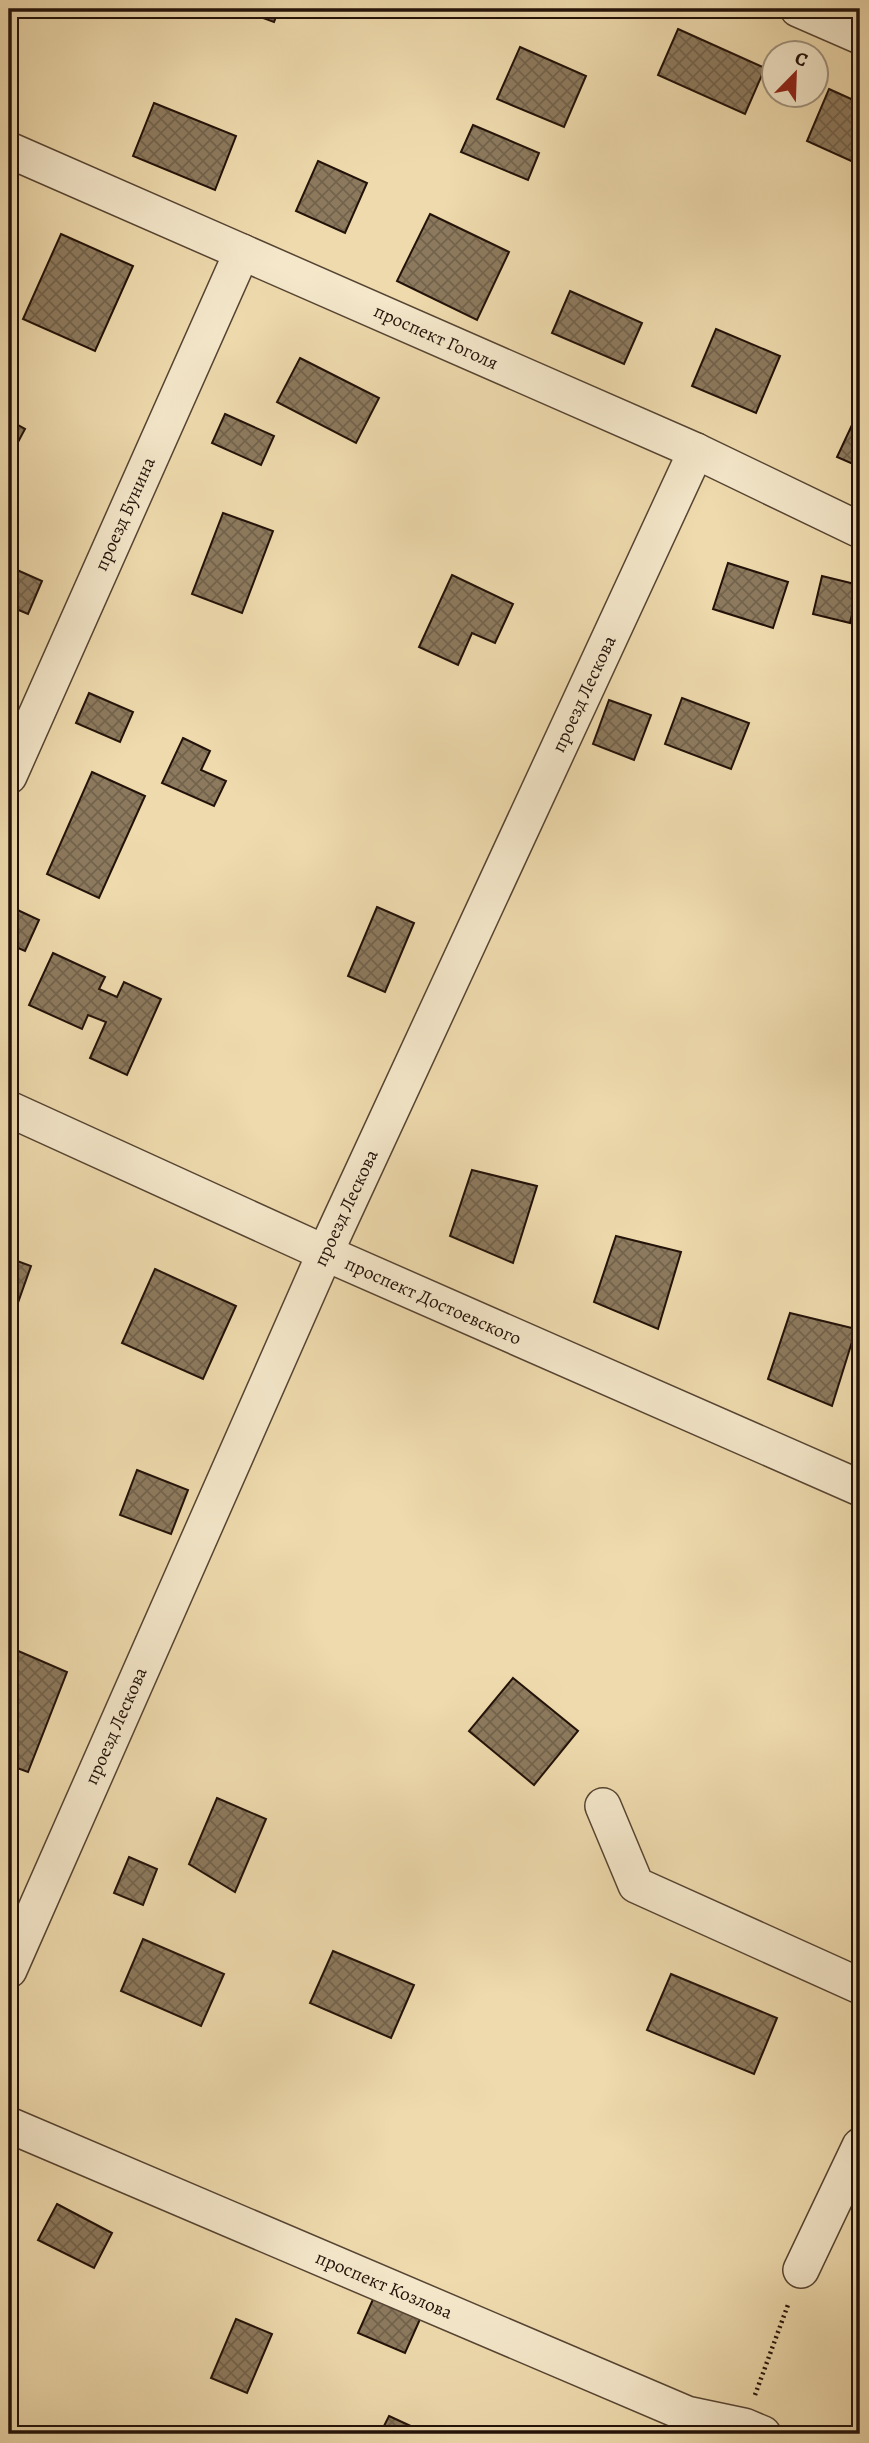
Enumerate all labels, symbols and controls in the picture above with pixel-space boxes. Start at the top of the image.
north arrow [760,38,830,108]
text: С [791,45,812,74]
street label: проспект Гоголя [370,298,502,376]
street label: проезд Бунина [88,453,162,575]
street label: проезд Лескова [546,631,623,757]
street label: проезд Лескова [308,1145,385,1271]
street label: проспект Достоевского [341,1250,525,1352]
street label: проезд Лескова [78,1663,154,1789]
street label: проспект Козлова [312,2244,457,2326]

